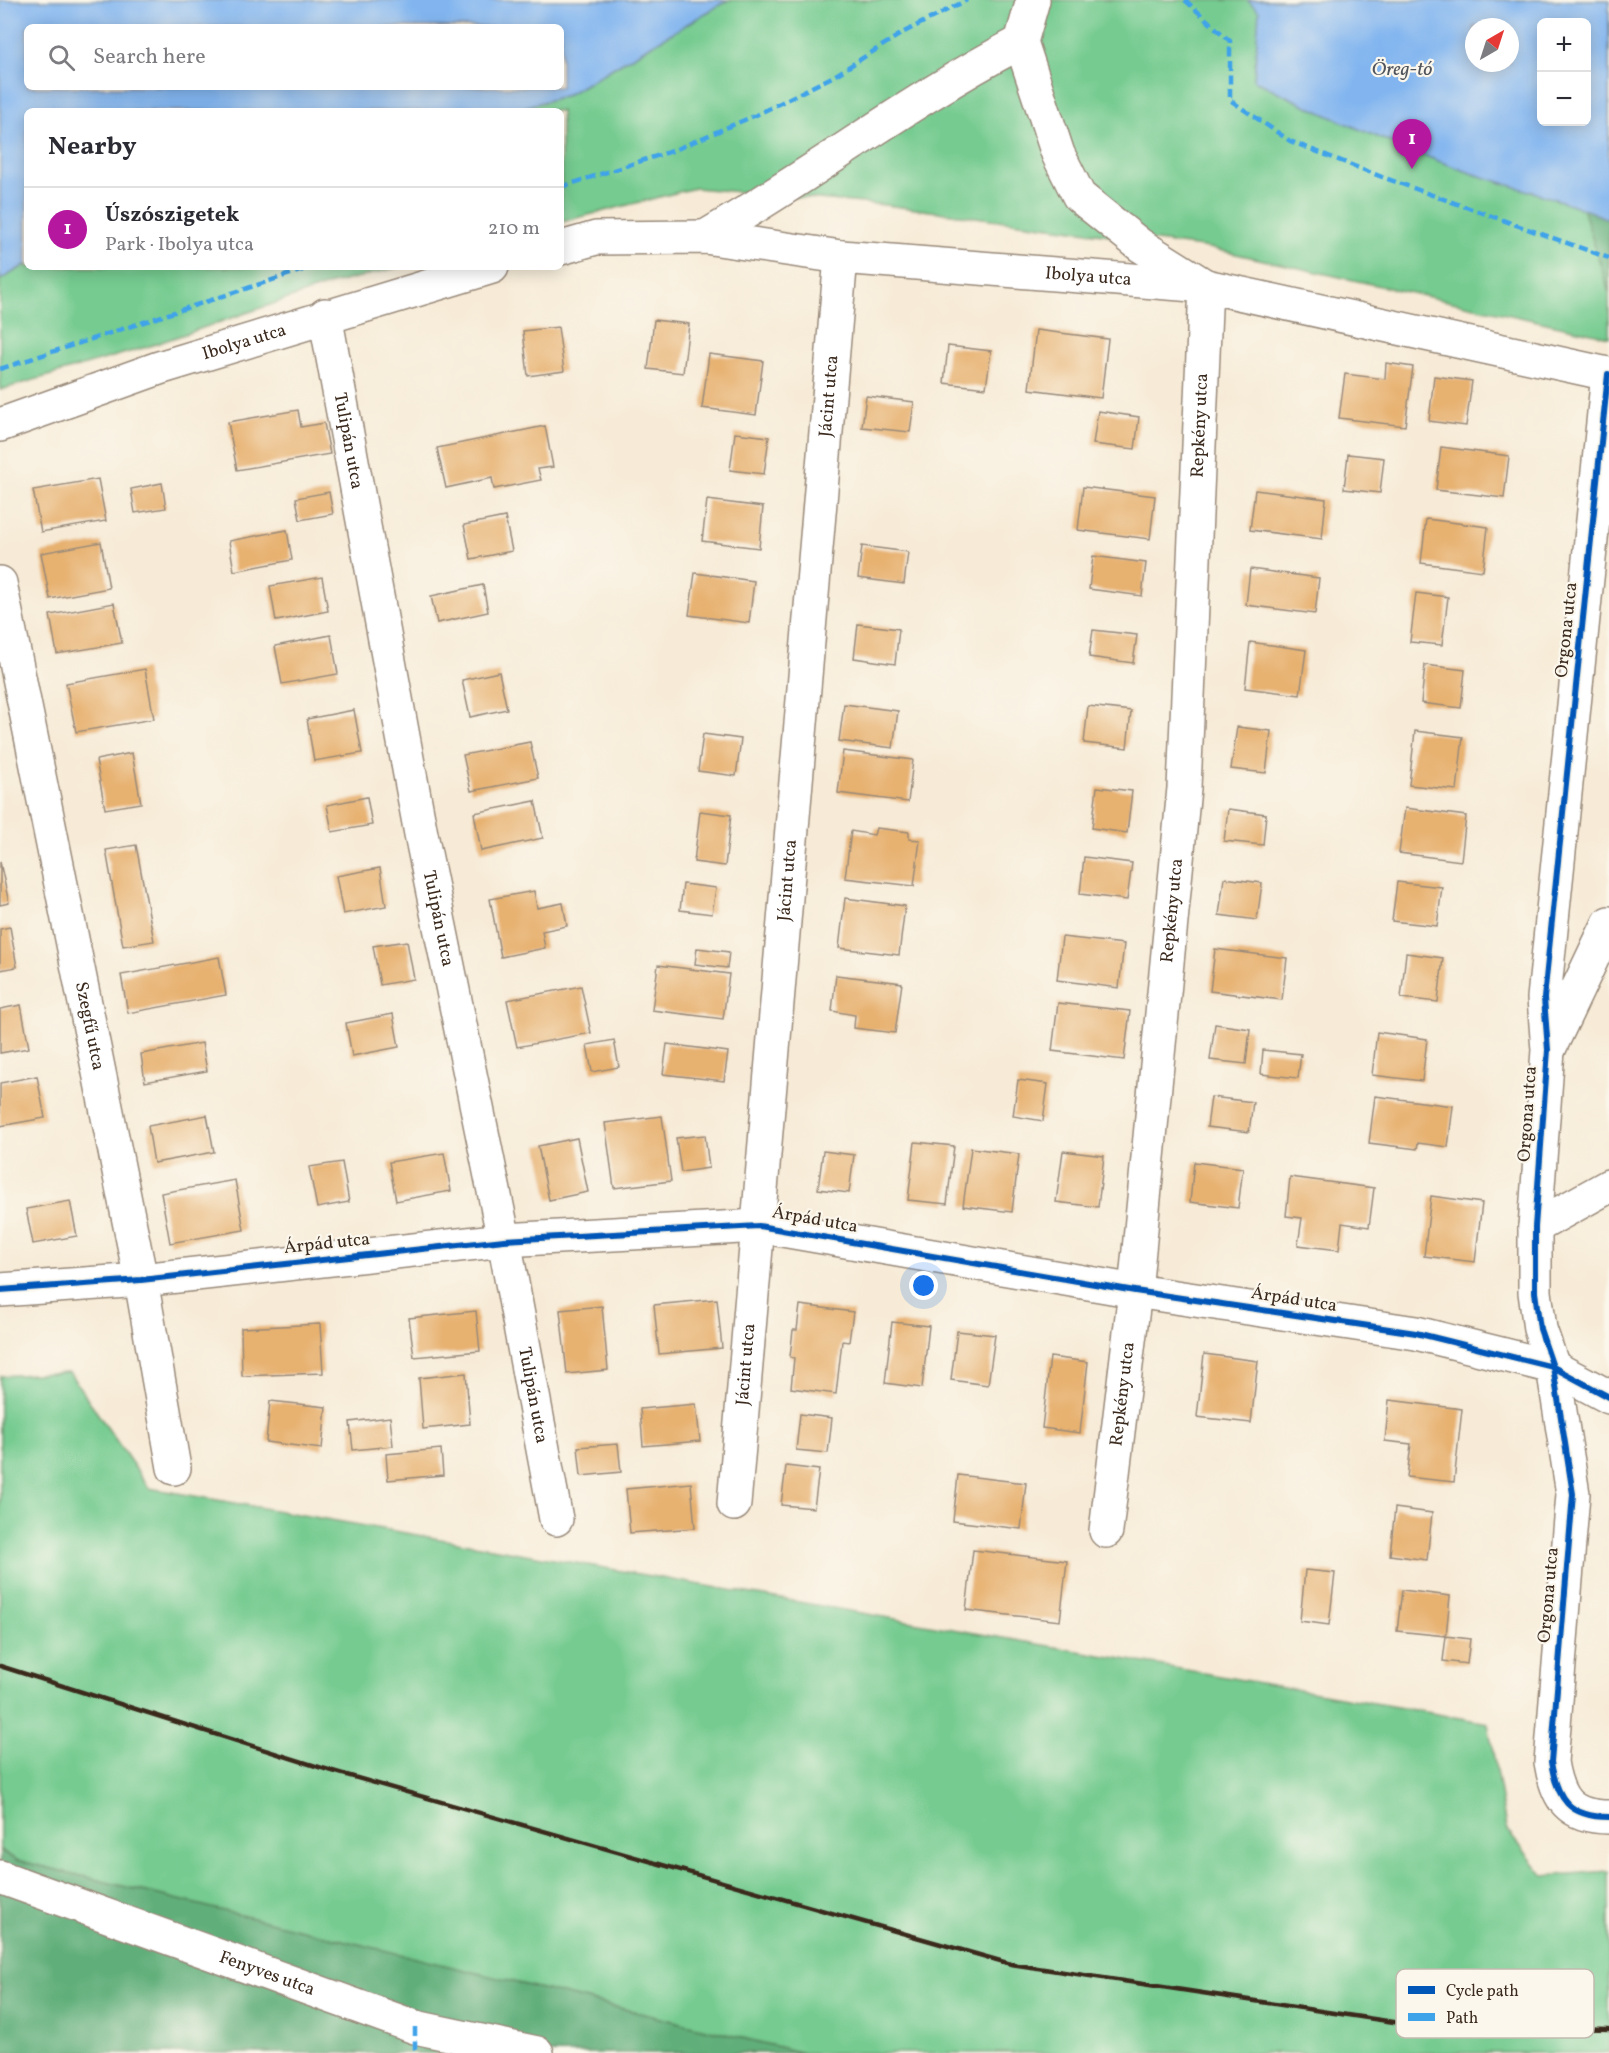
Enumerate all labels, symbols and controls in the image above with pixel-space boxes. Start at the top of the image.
north arrow [1465,18,1519,72]
map controls [1537,18,1591,126]
button: + [1537,18,1591,72]
search box [24,24,564,90]
icon: search [45,41,78,74]
text: Search here [93,42,206,73]
water label: Öreg-tó [1372,56,1432,84]
button: − [1537,72,1591,126]
pin: 1 [1392,120,1432,169]
text: Nearby [48,129,137,165]
text: Úszószigetek [105,200,239,231]
text: 1 [63,215,72,243]
text: 210 m [488,215,540,243]
text: Park · Ibolya utca [105,231,254,259]
street label: Ibolya utca [1044,261,1133,293]
street label: Ibolya utca [199,318,289,367]
street label: Jácint utca [813,354,845,438]
street label: Repkény utca [1185,373,1215,478]
street label: Tulipán utca [327,391,369,491]
street label: Orgona utca [1550,581,1584,679]
street label: Jácint utca [772,838,803,922]
street label: Repkény utca [1155,857,1190,964]
street label: Tulipán utca [416,868,460,969]
street label: Szegfű utca [68,979,111,1073]
street label: Orgona utca [1512,1065,1544,1163]
street label: Árpád utca [770,1200,860,1240]
street label: Árpád utca [283,1227,371,1261]
your location [909,1271,938,1300]
street label: Árpád utca [1249,1281,1339,1319]
street label: Jácint utca [730,1322,762,1407]
street label: Repkény utca [1104,1340,1141,1448]
street label: Tulipán utca [512,1345,554,1445]
street label: Orgona utca [1532,1546,1566,1644]
street label: Fenyves utca [216,1945,318,2002]
legend [1396,1969,1594,2038]
text: Cycle path [1446,1981,1519,2003]
text: Path [1446,2008,1478,2030]

